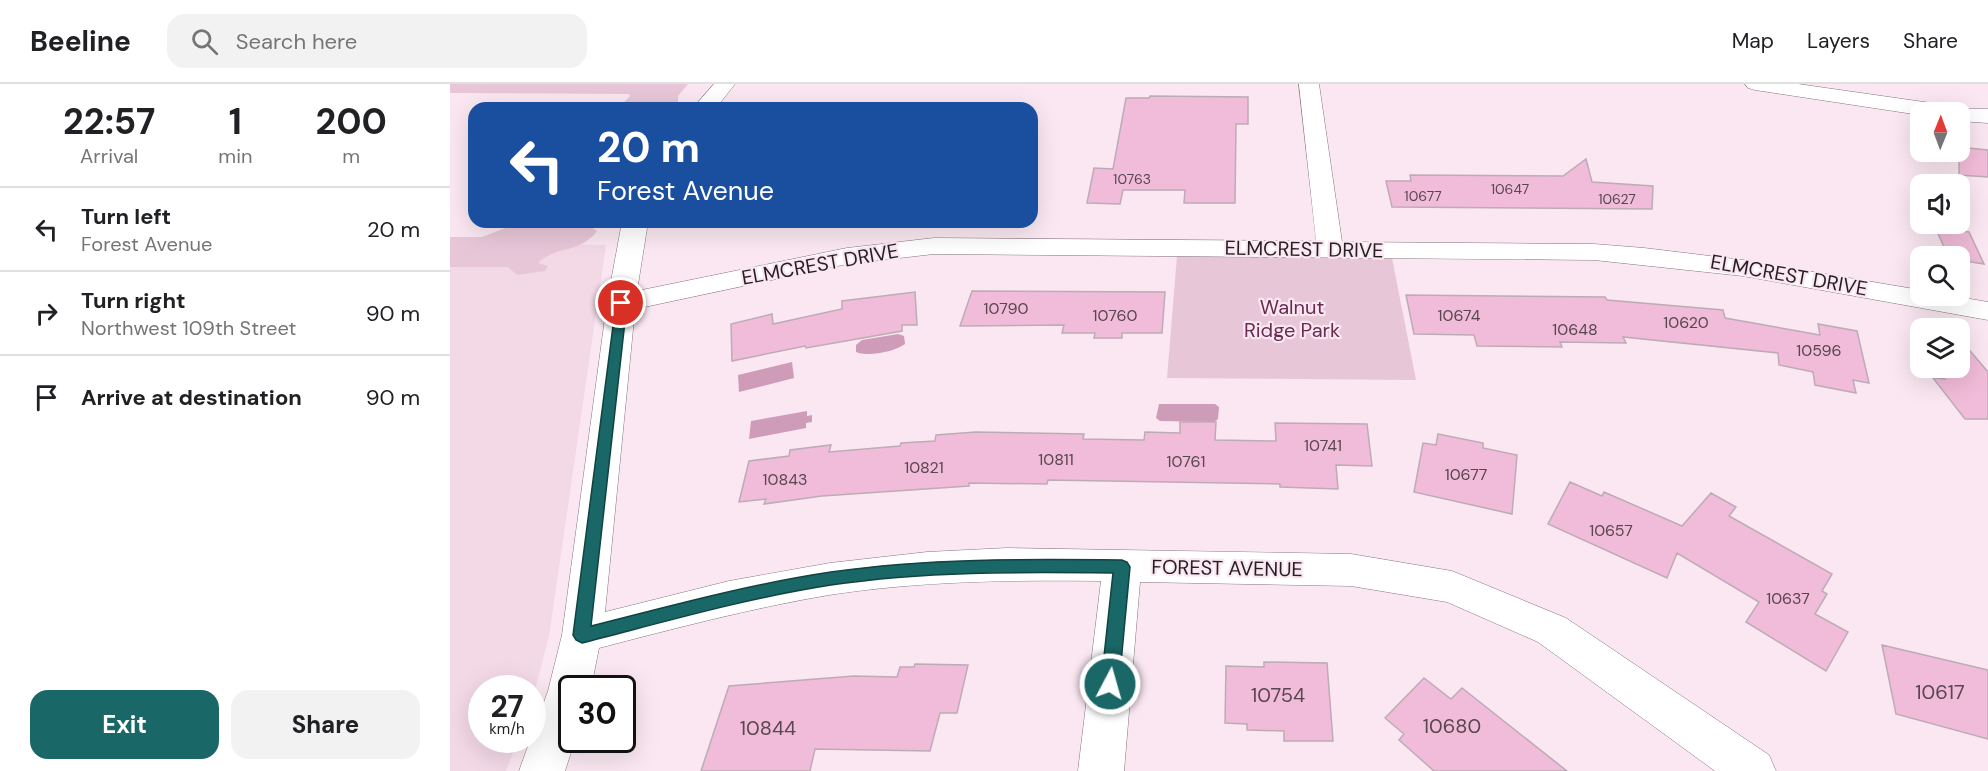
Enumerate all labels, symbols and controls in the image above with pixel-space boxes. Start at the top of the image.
search box [167,14,587,68]
text: Beeline [30,23,131,60]
icon: search [188,25,221,58]
text: Search here [236,27,357,56]
text: Map [1732,27,1774,55]
text: Layers [1807,27,1870,55]
text: Share [1903,27,1958,55]
text: 22:57 [63,98,155,145]
text: 1 [229,98,242,145]
text: 200 [316,98,387,145]
north arrow [1910,102,1970,162]
map controls [1910,102,1970,378]
text: 20 m [597,120,700,175]
icon: left [498,126,576,204]
text: Arrival [80,143,138,169]
text: min [218,143,252,169]
text: m [342,143,360,169]
house number: 10763 [1113,170,1151,188]
text: Forest Avenue [597,173,774,208]
button: sound [1910,174,1970,234]
house number: 10647 [1491,180,1529,198]
house number: 10677 [1404,187,1442,205]
house number: 10627 [1598,190,1636,208]
text: Turn left [81,202,171,231]
icon: left [30,213,63,246]
text: 20 m [367,215,420,244]
text: Forest Avenue [81,231,212,257]
street label: ELMCREST DRIVE [1224,235,1384,263]
street label: ELMCREST DRIVE [739,237,901,291]
button: search [1910,246,1970,306]
street label: ELMCREST DRIVE [1708,248,1870,302]
pin [595,277,646,328]
text: Turn right [81,286,186,315]
icon: arrive [604,286,637,319]
park label: Walnut Ridge Park [1244,294,1340,343]
icon: right [30,297,63,330]
house number: 10790 [984,298,1028,319]
text: 90 m [366,299,420,328]
house number: 10760 [1093,305,1137,326]
house number: 10674 [1438,305,1481,326]
house number: 10620 [1663,312,1709,333]
text: Northwest 109th Street [81,315,296,341]
button: layers [1910,318,1970,378]
house number: 10648 [1552,319,1598,340]
house number: 10596 [1796,340,1842,361]
icon: arrive [30,381,63,414]
text: Arrive at destination [81,383,302,412]
text: 90 m [366,383,420,412]
house number: 10741 [1304,435,1342,456]
house number: 10811 [1038,449,1074,470]
house number: 10761 [1167,451,1205,472]
house number: 10821 [904,457,944,478]
house number: 10677 [1445,464,1487,485]
house number: 10843 [763,469,807,490]
house number: 10657 [1589,520,1633,541]
street label: FOREST AVENUE [1151,554,1303,582]
house number: 10637 [1766,588,1810,609]
position arrow [1078,652,1142,716]
speed limit sign: 30 [558,675,636,753]
house number: 10617 [1915,679,1965,705]
house number: 10754 [1251,682,1305,708]
text: 27 [490,687,524,726]
button: Exit [30,690,219,759]
button: Share [231,690,420,759]
house number: 10680 [1423,713,1481,739]
house number: 10844 [740,715,796,741]
text: km/h [489,719,525,739]

